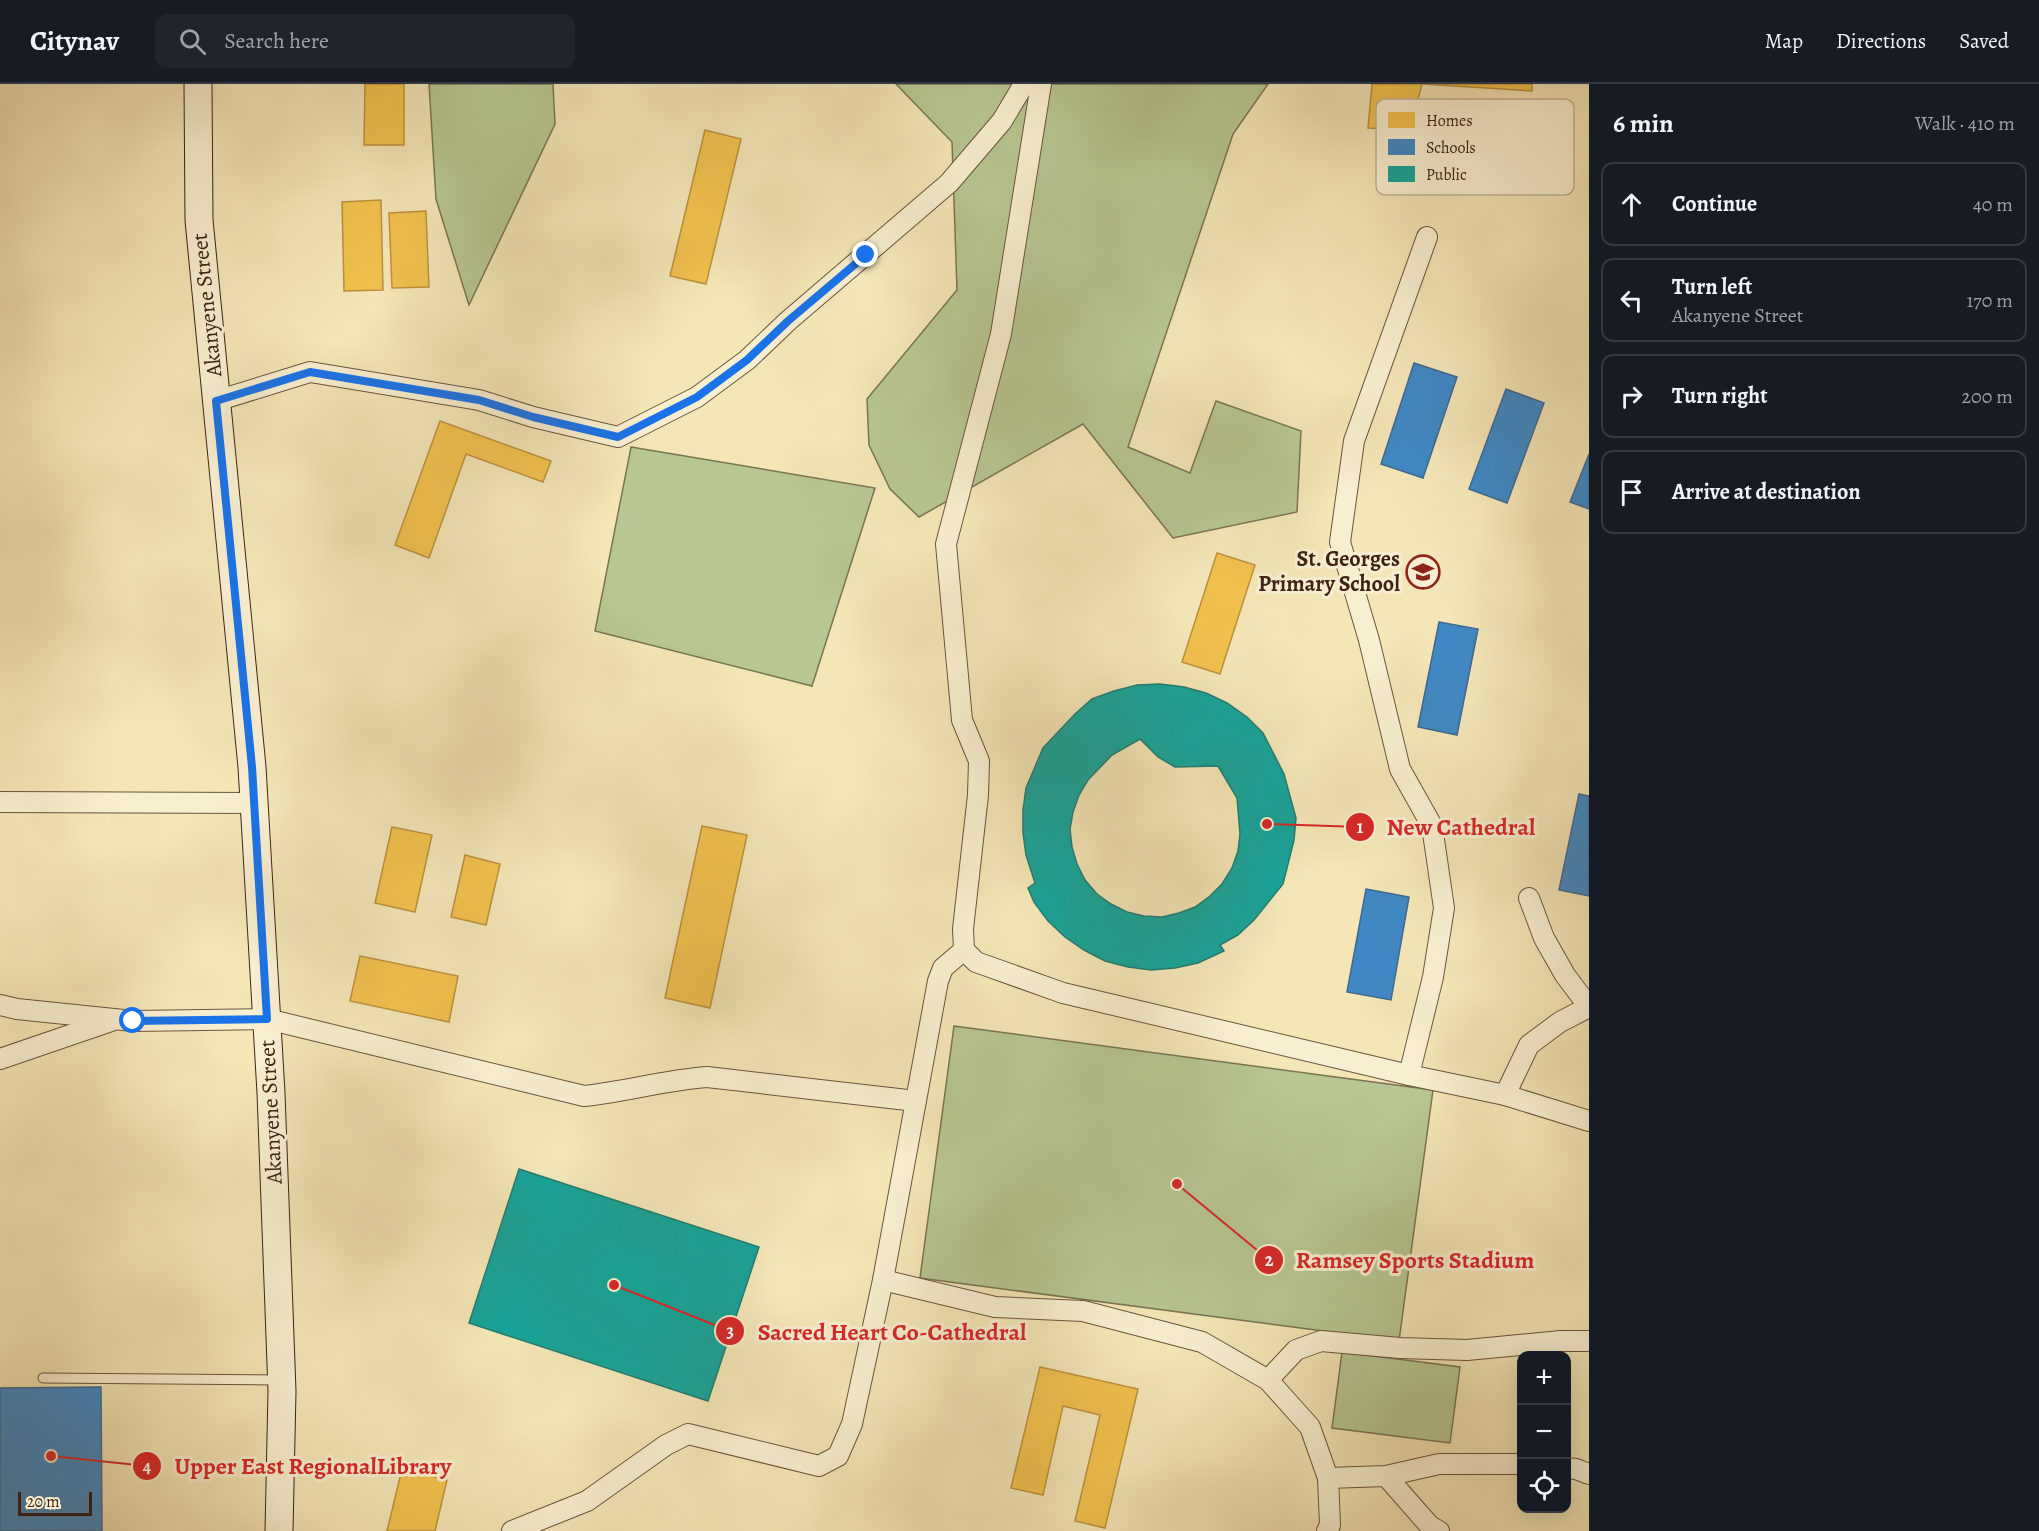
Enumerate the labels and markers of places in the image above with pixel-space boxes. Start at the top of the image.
place label: St. Georges Primary School [1258,544,1400,599]
school or university icon: St. Georges Primary School [1405,554,1441,590]
callout: New Cathedral [1345,806,1548,848]
callout: Ramsey Sports Stadium [1254,1239,1547,1281]
callout: Sacred Heart Co-Cathedral [715,1310,1038,1352]
callout: Upper East RegionalLibrary [132,1445,463,1487]

